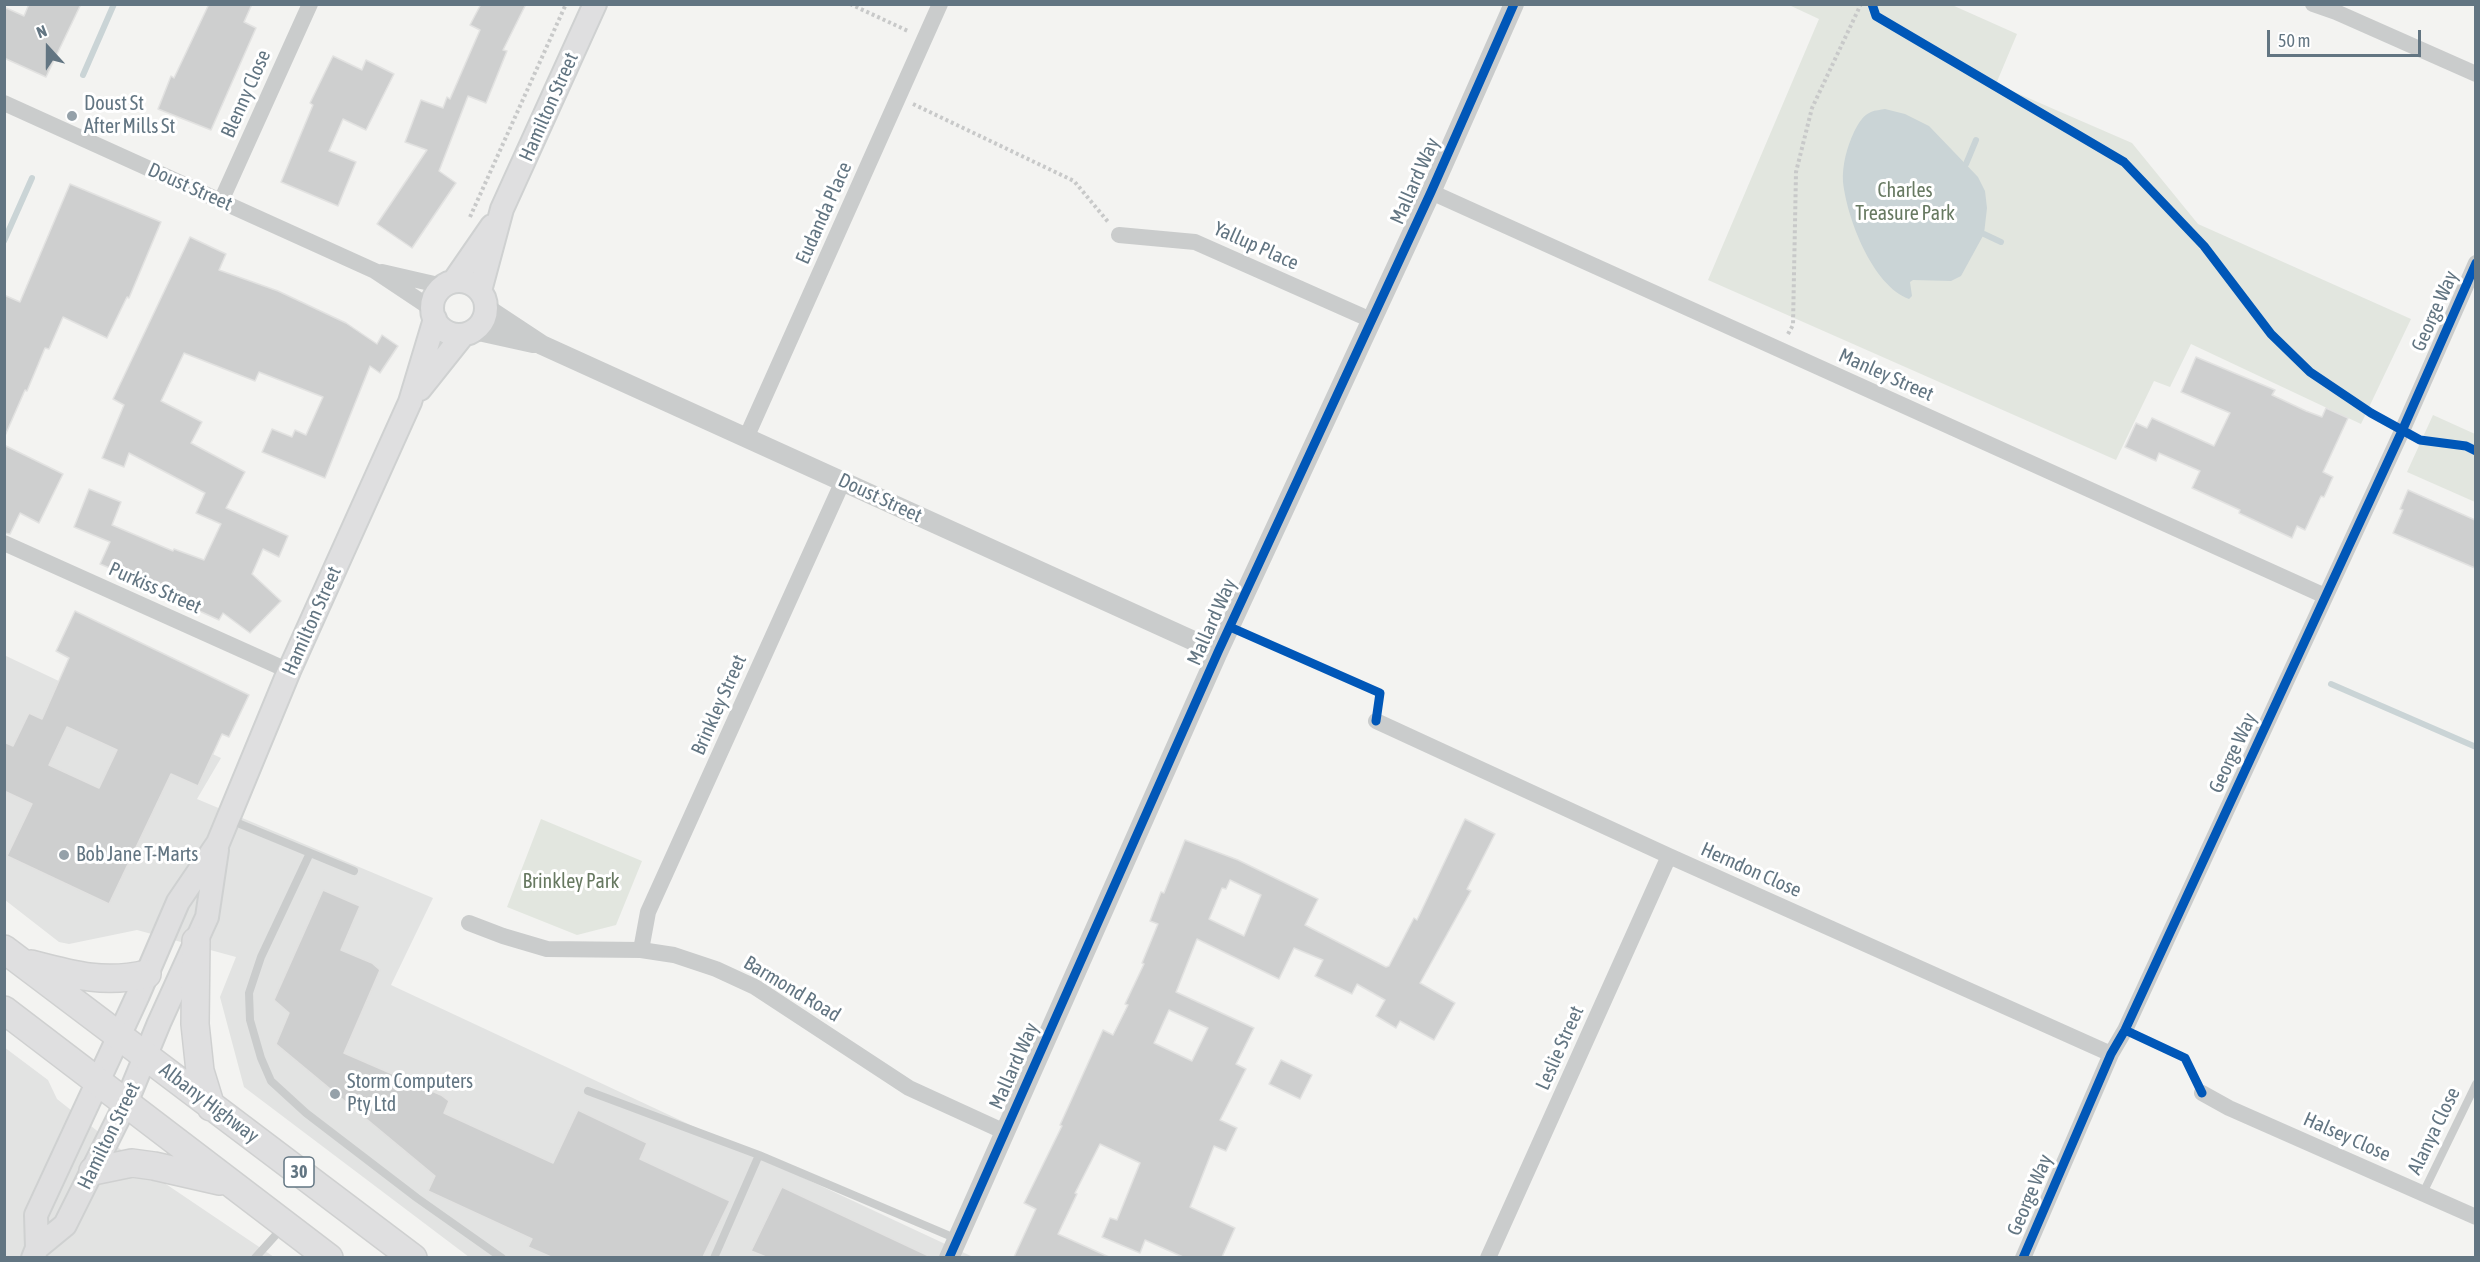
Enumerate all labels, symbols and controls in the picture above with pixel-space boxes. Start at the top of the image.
north arrow [18,18,78,78]
scale bar [2270,18,2424,56]
text: N [34,21,49,41]
text: 50 m [2278,30,2310,51]
street label: Blenny Close [216,46,276,142]
street label: Hamilton Street [514,49,584,165]
place label: Doust St After Mills St [84,92,175,139]
marker: Doust St After Mills St [65,109,79,123]
street label: Mallard Way [1385,134,1445,228]
street label: Doust Street [144,158,236,216]
street label: Eudanda Place [791,158,857,268]
park label: Charles Treasure Park [1855,179,1955,226]
street label: Yallup Place [1210,217,1302,275]
street label: George Way [2407,267,2463,355]
street label: Manley Street [1835,343,1937,407]
street label: Doust Street [834,468,926,528]
street label: Purkiss Street [105,557,205,619]
street label: Hamilton Street [277,563,347,679]
street label: Mallard Way [1182,575,1242,669]
street label: Brinkley Street [686,651,752,759]
street label: George Way [2204,709,2262,797]
street label: Herndon Close [1697,837,1805,903]
place label: Bob Jane T-Marts [76,843,198,867]
marker: Bob Jane T-Marts [57,848,71,862]
park label: Brinkley Park [523,870,619,894]
street label: Barmond Road [739,951,845,1027]
street label: Leslie Street [1531,1002,1589,1094]
street label: Mallard Way [984,1019,1044,1113]
street label: Albany Highway [155,1058,263,1148]
place label: Storm Computers Pty Ltd [347,1070,473,1117]
street label: Hamilton Street [73,1078,145,1194]
street label: Alanya Close [2403,1084,2465,1178]
marker: Storm Computers Pty Ltd [328,1087,342,1101]
street label: Halsey Close [2300,1107,2394,1167]
street label: George Way [2002,1151,2058,1239]
road number: 30 [284,1157,314,1187]

